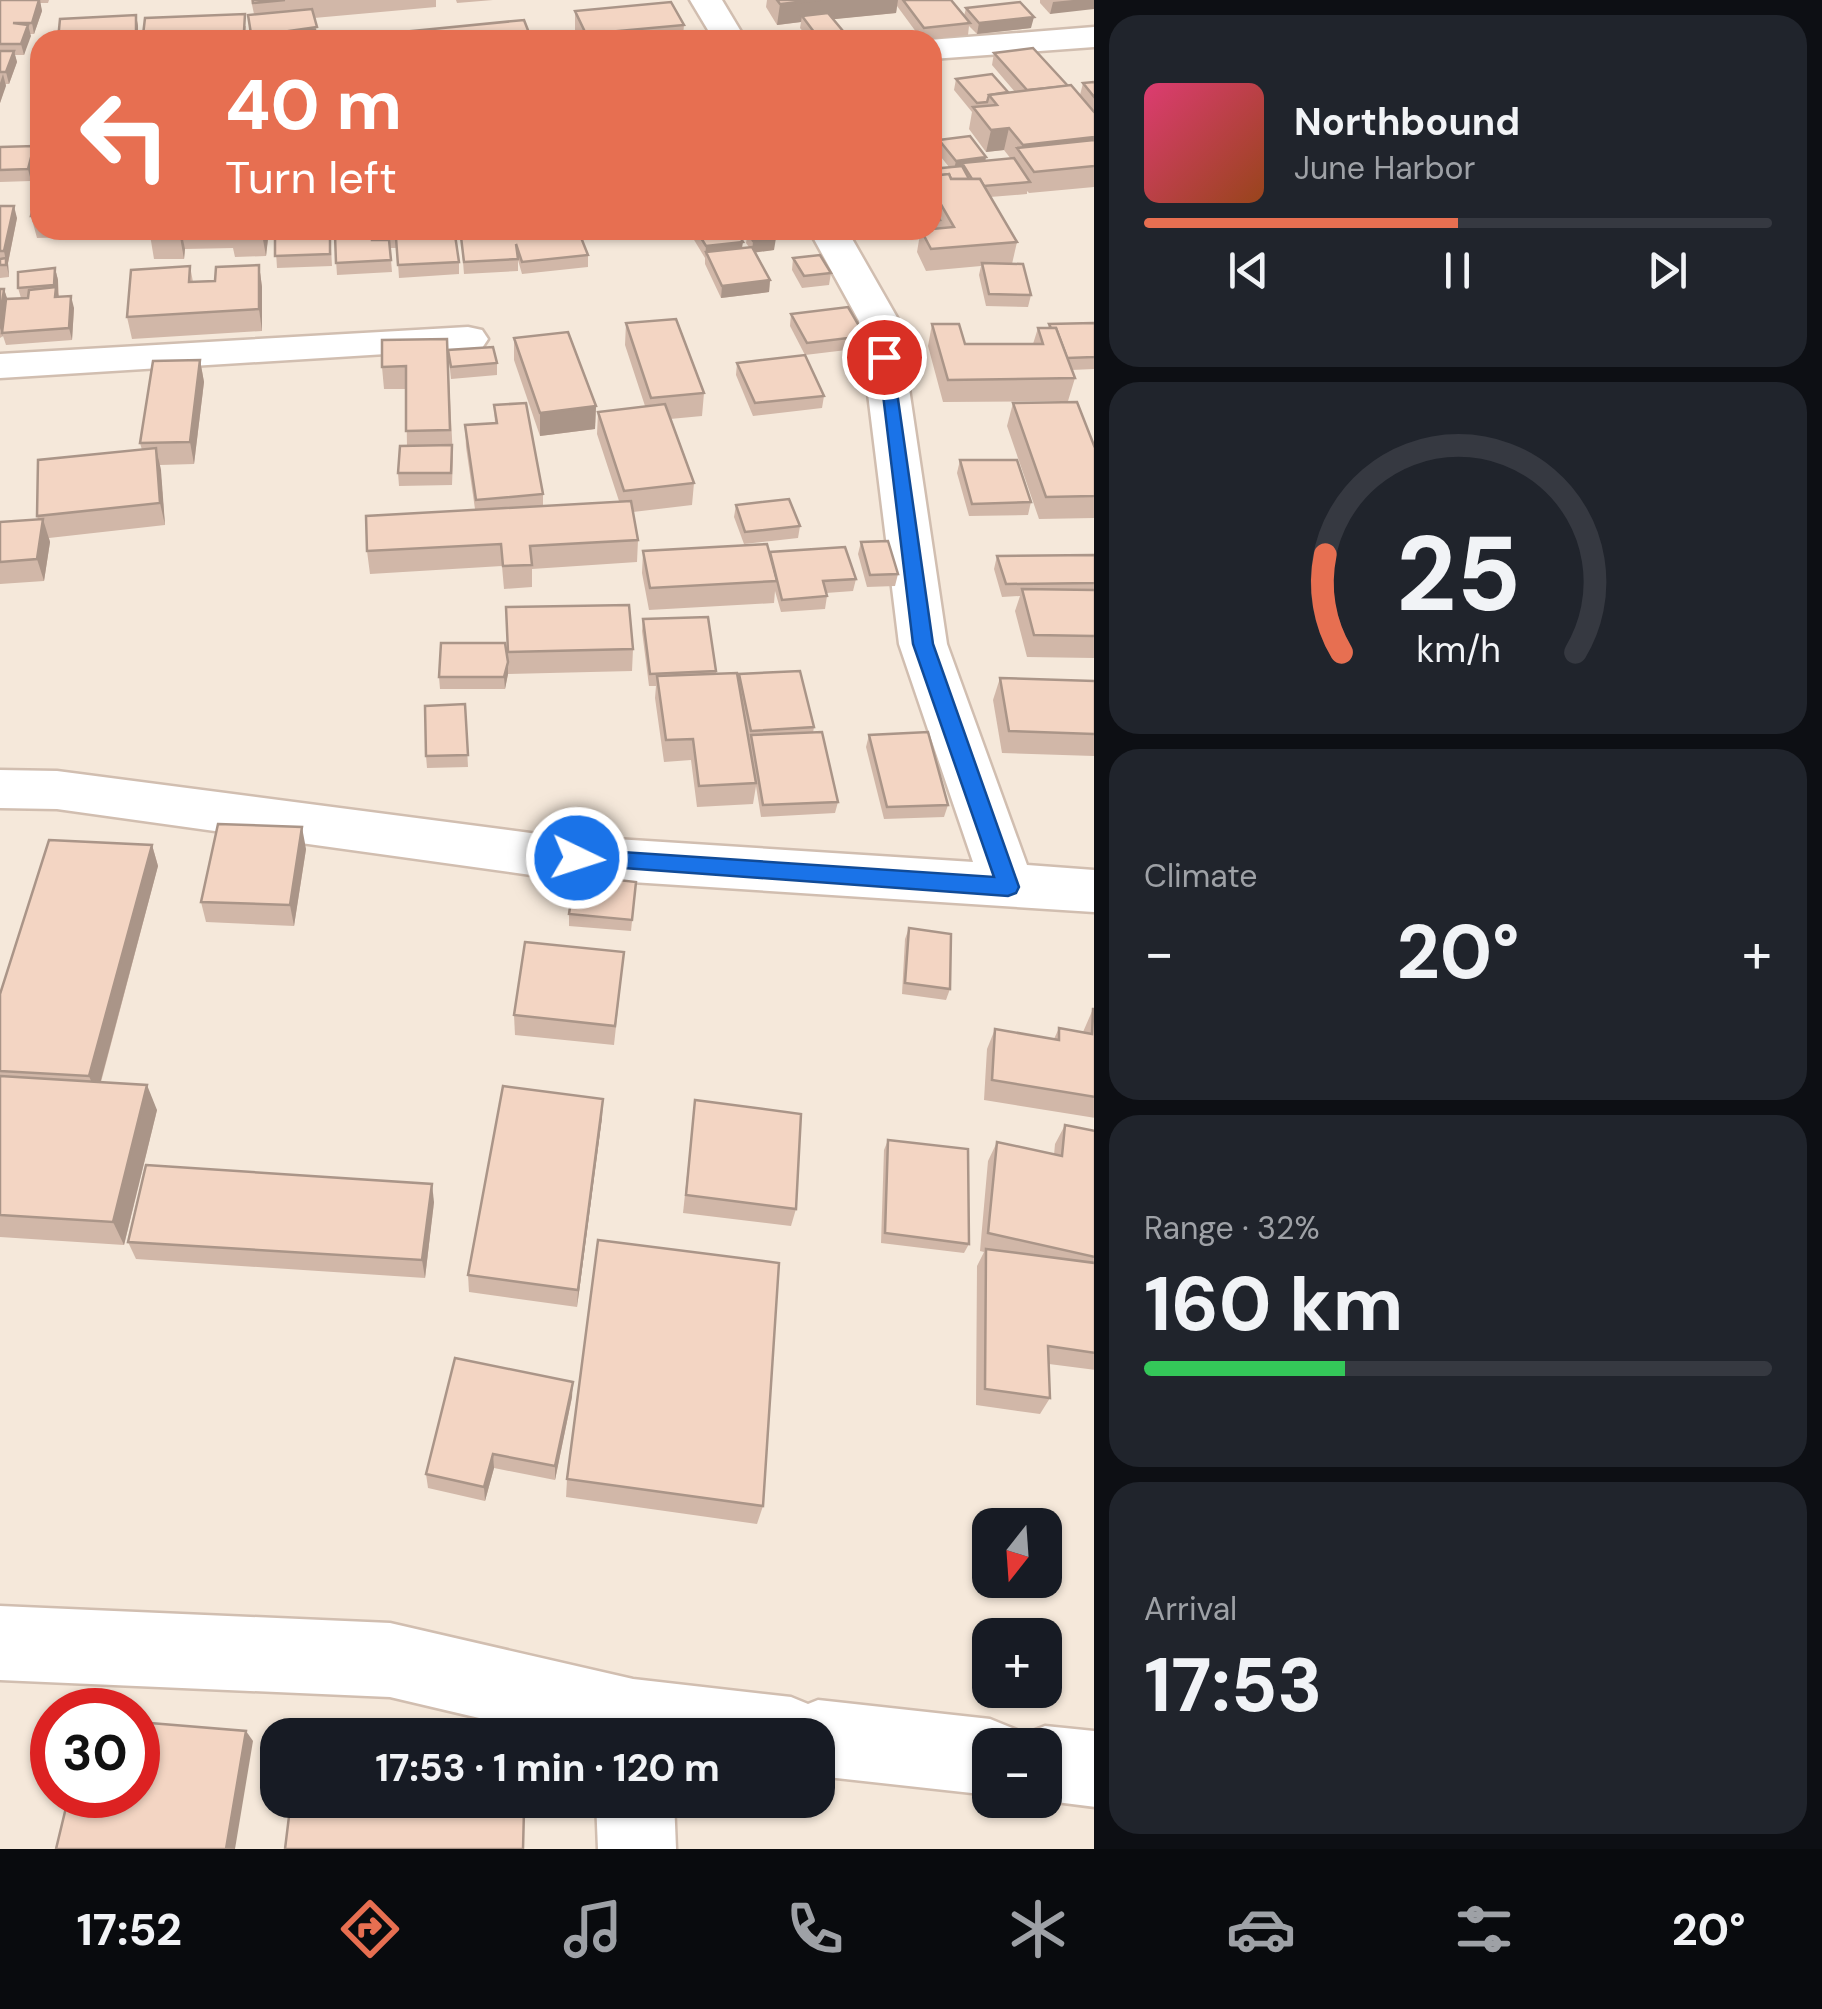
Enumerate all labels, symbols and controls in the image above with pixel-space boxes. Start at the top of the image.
text: 40 m [225,60,402,151]
icon: left [60,70,190,200]
text: Northbound [1294,97,1520,147]
text: June Harbor [1294,147,1475,189]
text: Turn left [225,148,397,207]
icon: previous [1221,243,1276,298]
icon: pause [1430,243,1485,298]
icon: next [1640,243,1695,298]
pin [842,315,927,400]
icon: arrive [857,330,912,385]
text: 25 [1396,507,1520,642]
text: km/h [1416,627,1500,673]
position arrow [525,806,629,910]
text: Climate [1144,855,1258,897]
text: 20° [1397,904,1520,1001]
text: − [1144,917,1174,989]
text: + [1742,917,1772,989]
text: Range · 32% [1144,1207,1320,1249]
text: 160 km [1144,1256,1403,1353]
north arrow [972,1508,1062,1598]
map controls [972,1508,1062,1818]
text: Arrival [1144,1588,1237,1630]
button: + [972,1618,1062,1708]
text: 17:53 [1144,1637,1323,1734]
speed limit sign: 30 [30,1688,160,1818]
button: − [972,1728,1062,1818]
text: 17:53 · 1 min · 120 m [375,1743,720,1793]
icon: directions [335,1894,405,1964]
icon: music [558,1894,628,1964]
icon: phone [780,1894,850,1964]
icon: climate [1003,1894,1073,1964]
icon: car [1226,1894,1296,1964]
icon: filters [1449,1894,1519,1964]
text: 17:52 [76,1900,182,1959]
text: 20° [1672,1900,1746,1959]

